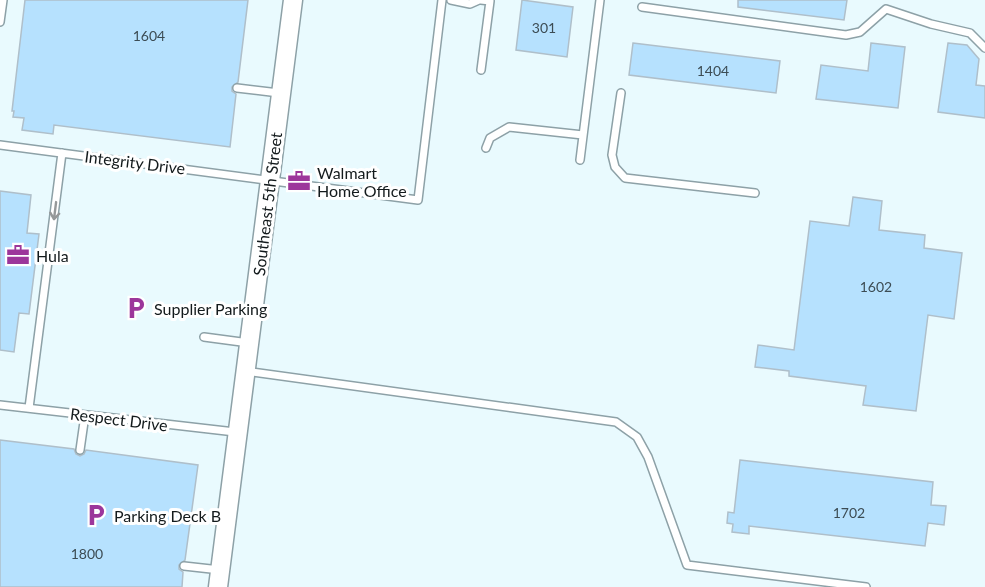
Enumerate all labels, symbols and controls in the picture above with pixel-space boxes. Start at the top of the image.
house number: 301 [532,19,556,36]
house number: 1604 [133,27,165,44]
house number: 1404 [697,62,729,79]
street label: Southeast 5th Street [249,131,285,277]
street label: Integrity Drive [84,146,186,178]
place label: Walmart Home Office [317,163,407,200]
office icon: Walmart Home Office [286,168,312,194]
one-way arrow [49,200,60,220]
office icon: Hula [5,242,31,268]
place label: Hula [36,246,69,265]
house number: 1602 [860,278,892,295]
parking icon: Supplier Parking [123,295,149,321]
place label: Supplier Parking [154,299,267,318]
street label: Respect Drive [69,404,169,434]
parking icon: Parking Deck B [83,502,109,528]
house number: 1702 [833,504,865,521]
place label: Parking Deck B [114,506,221,525]
house number: 1800 [71,545,103,562]

